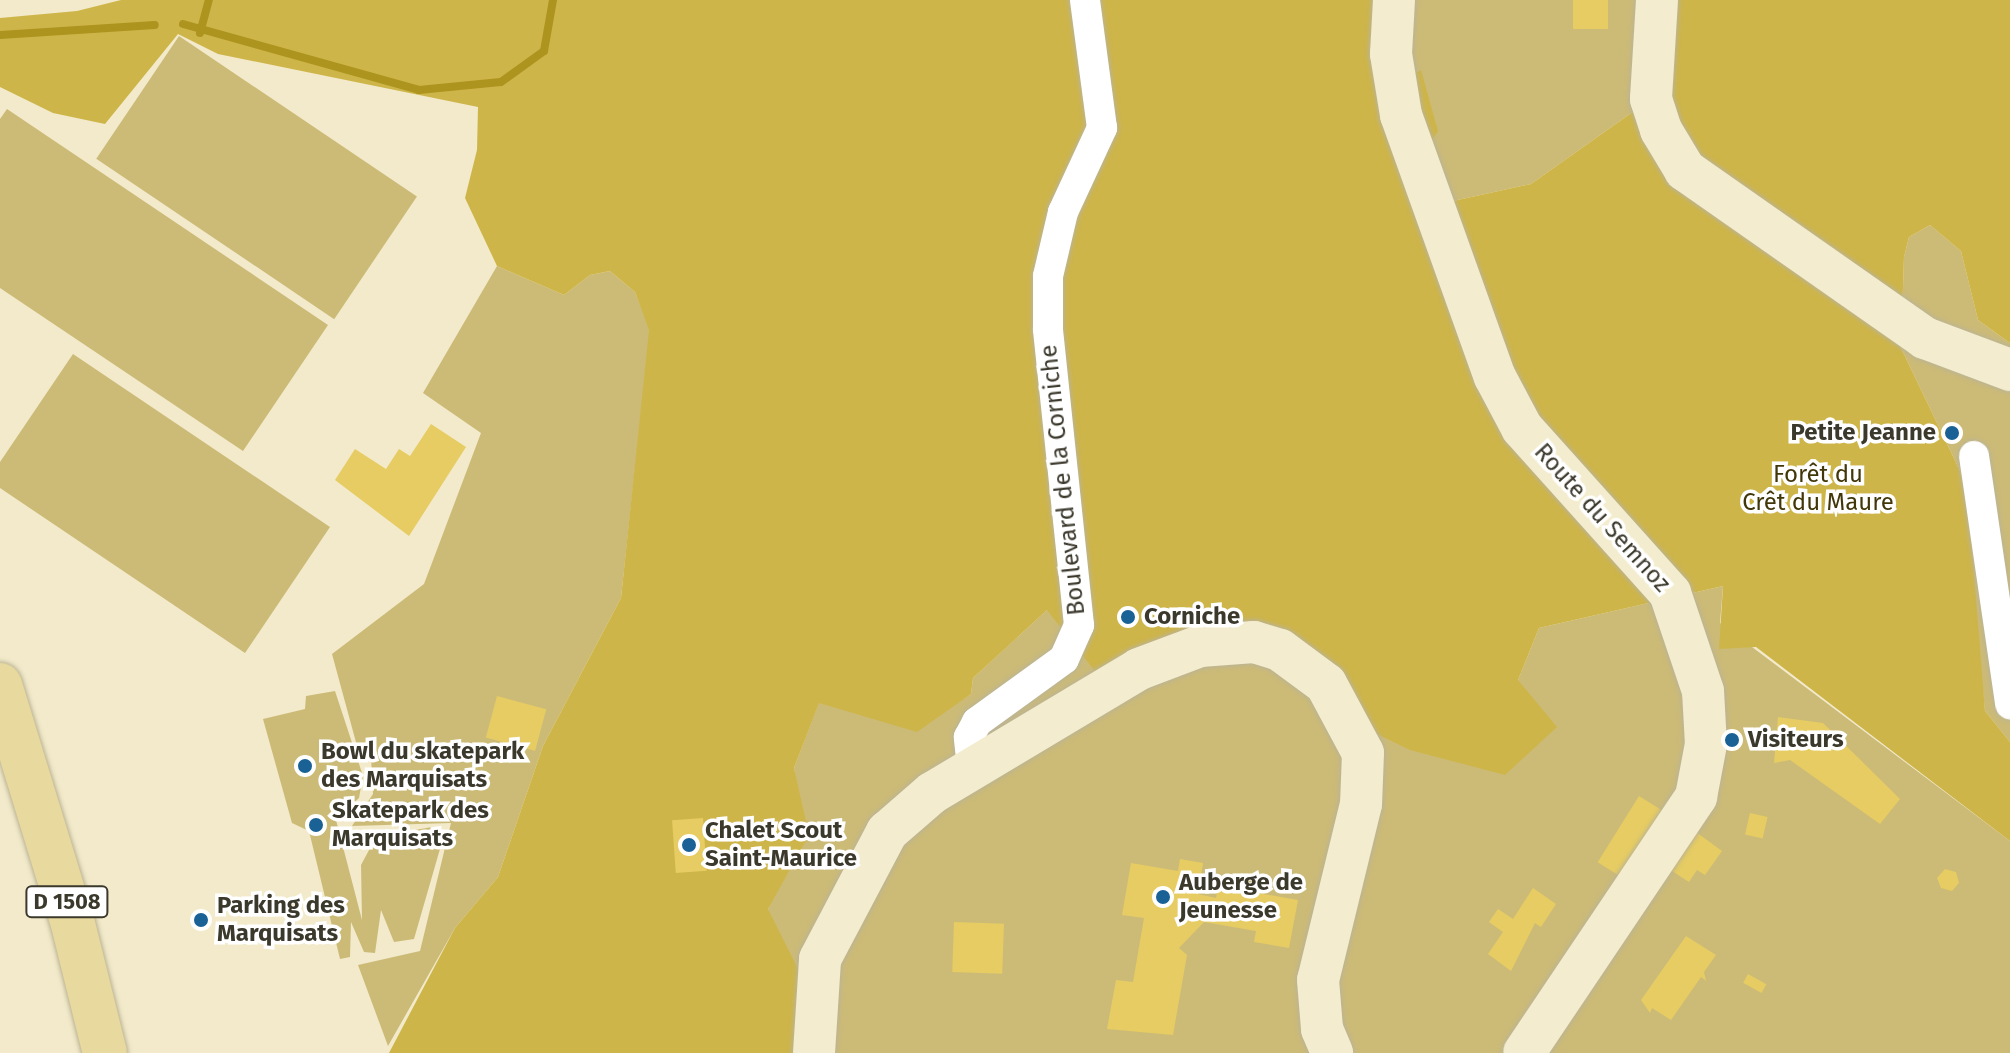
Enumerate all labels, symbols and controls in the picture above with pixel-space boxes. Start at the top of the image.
street label: Boulevard de la Corniche [1034,343,1092,617]
place label: Petite Jeanne [1791,419,1936,447]
marker: Petite Jeanne [1943,424,1961,442]
street label: Route du Semnoz [1528,438,1676,598]
park label: Forêt du Crêt du Maure [1742,461,1894,517]
place label: Corniche [1144,603,1240,631]
marker: Corniche [1119,608,1137,626]
place label: Visiteurs [1748,726,1844,754]
marker: Visiteurs [1723,731,1741,749]
place label: Bowl du skatepark des Marquisats [321,738,524,794]
marker: Bowl du skatepark des Marquisats [296,757,314,775]
place label: Skatepark des Marquisats [332,797,489,853]
marker: Skatepark des Marquisats [307,816,325,834]
place label: Chalet Scout Saint-Maurice [705,817,857,873]
marker: Chalet Scout Saint-Maurice [680,836,698,854]
place label: Auberge de Jeunesse [1179,869,1303,925]
road number: D 1508 [25,884,109,920]
marker: Auberge de Jeunesse [1154,888,1172,906]
place label: Parking des Marquisats [217,892,345,948]
marker: Parking des Marquisats [192,911,210,929]

